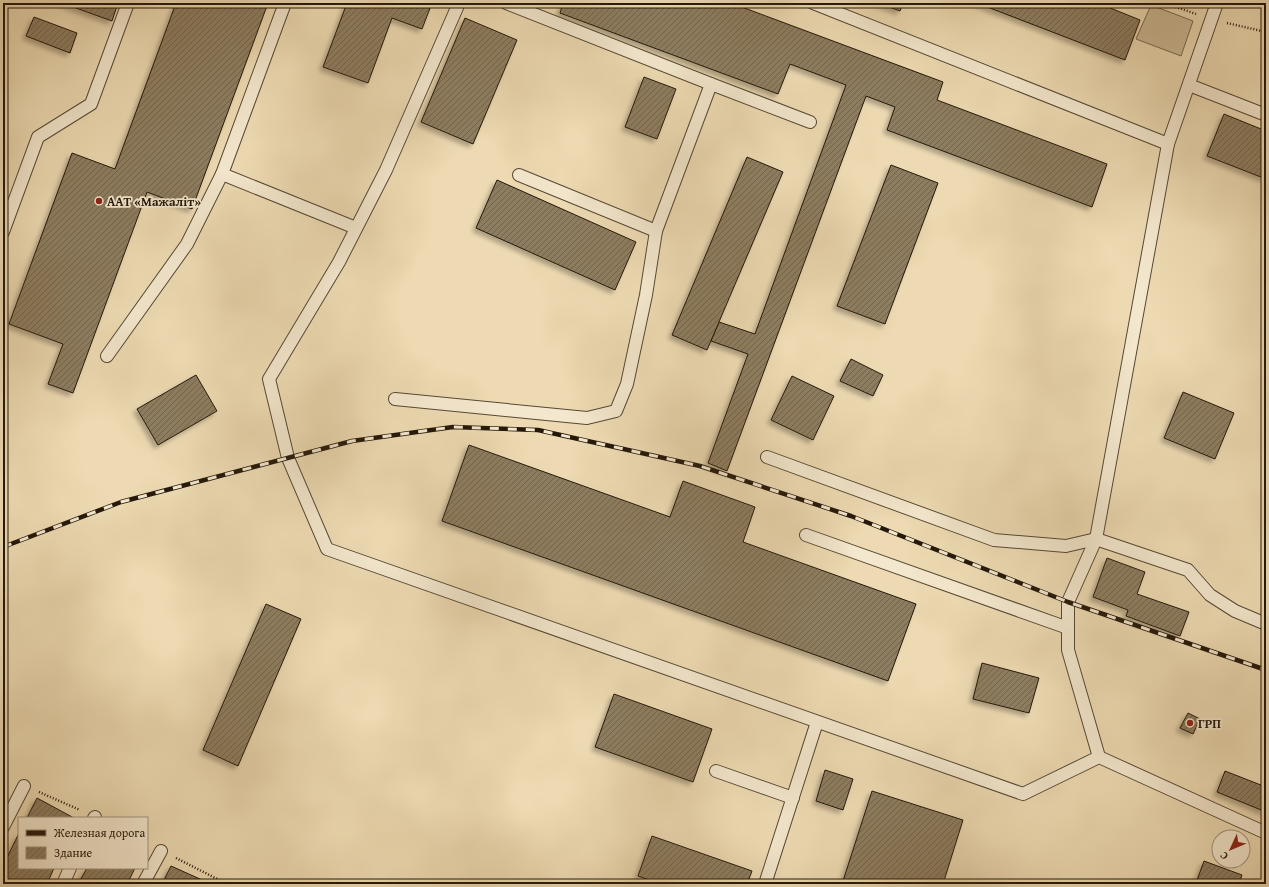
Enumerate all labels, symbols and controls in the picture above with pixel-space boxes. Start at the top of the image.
place label: ААТ «Мажаліт» [107,192,201,211]
marker: ААТ «Мажаліт» [94,196,104,206]
place label: ГРП [1198,714,1221,733]
marker: ГРП [1185,718,1195,728]
legend [18,817,148,869]
text: Железная дорога [53,824,145,841]
north arrow [1211,829,1251,869]
text: Здание [54,844,93,861]
text: С [1216,848,1232,864]

